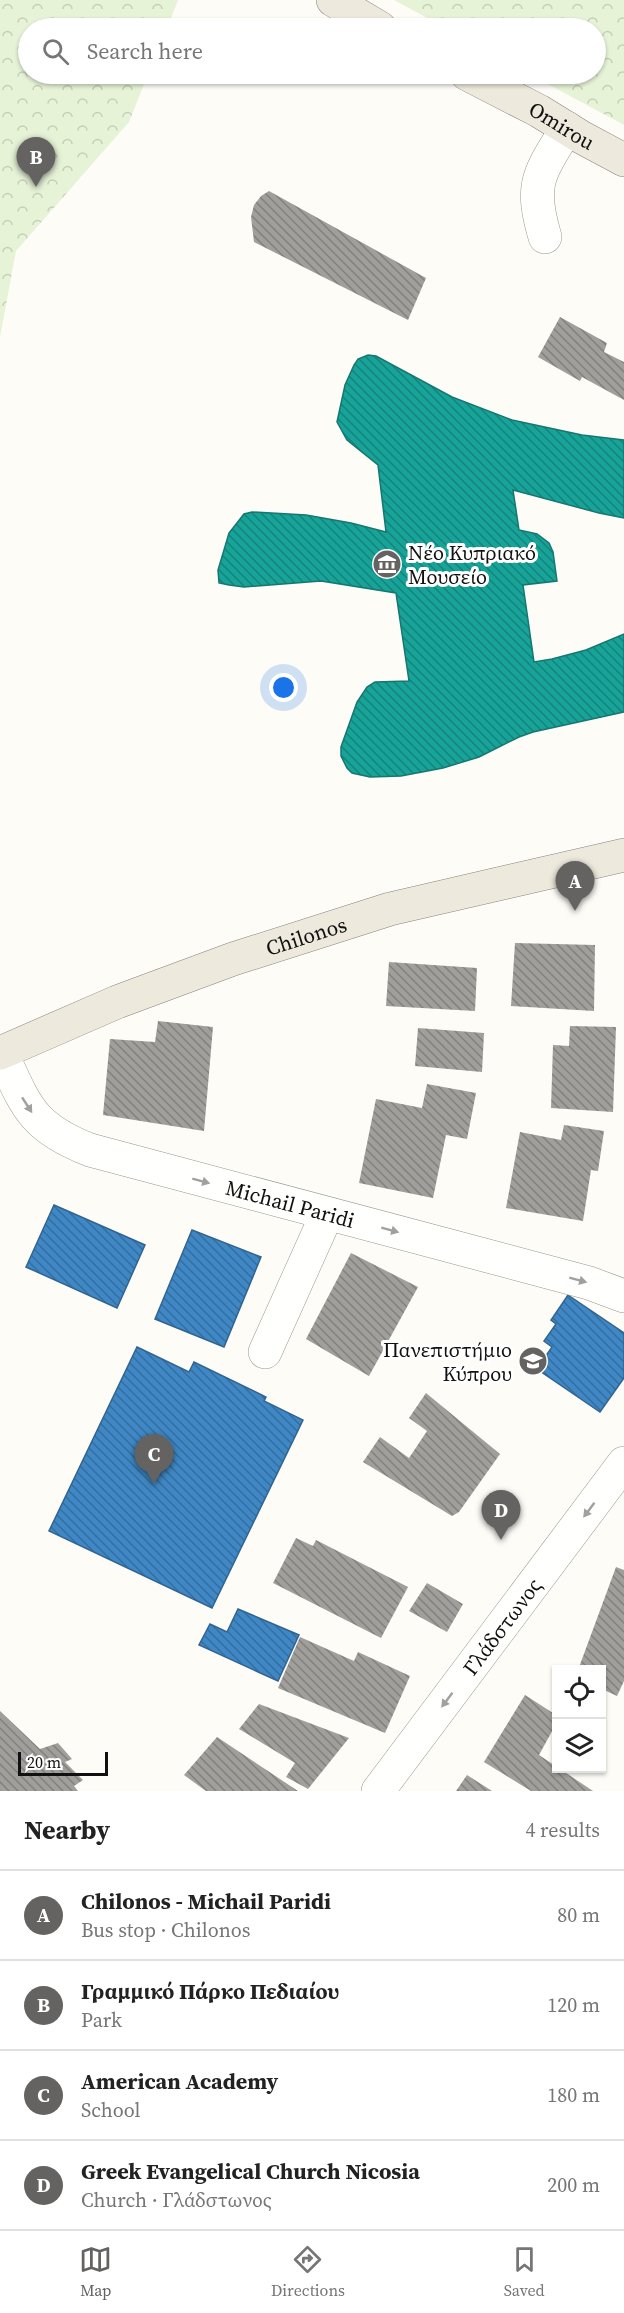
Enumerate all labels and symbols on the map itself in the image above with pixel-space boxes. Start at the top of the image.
street label: Omirou [524,94,600,156]
pin: B [16,138,56,187]
place label: Νέο Κυπριακό Μουσείο [408,538,536,591]
museum icon: Νέο Κυπριακό Μουσείο [371,548,403,580]
your location [269,673,298,702]
pin: A [556,862,594,911]
street label: Chilonos [262,909,350,962]
one-way arrow [21,1097,32,1113]
street label: Michail Paridi [223,1172,358,1234]
one-way arrow [192,1176,210,1186]
one-way arrow [381,1226,399,1236]
one-way arrow [570,1276,588,1285]
place label: Πανεπιστήμιο Κύπρου [383,1335,512,1388]
school or university icon: Πανεπιστήμιο Κύπρου [517,1345,549,1377]
pin: C [134,1434,174,1484]
pin: D [482,1490,520,1540]
one-way arrow [583,1502,595,1518]
street label: Γλάδστωνος [456,1572,548,1681]
one-way arrow [441,1692,453,1707]
scale bar [18,1749,108,1776]

